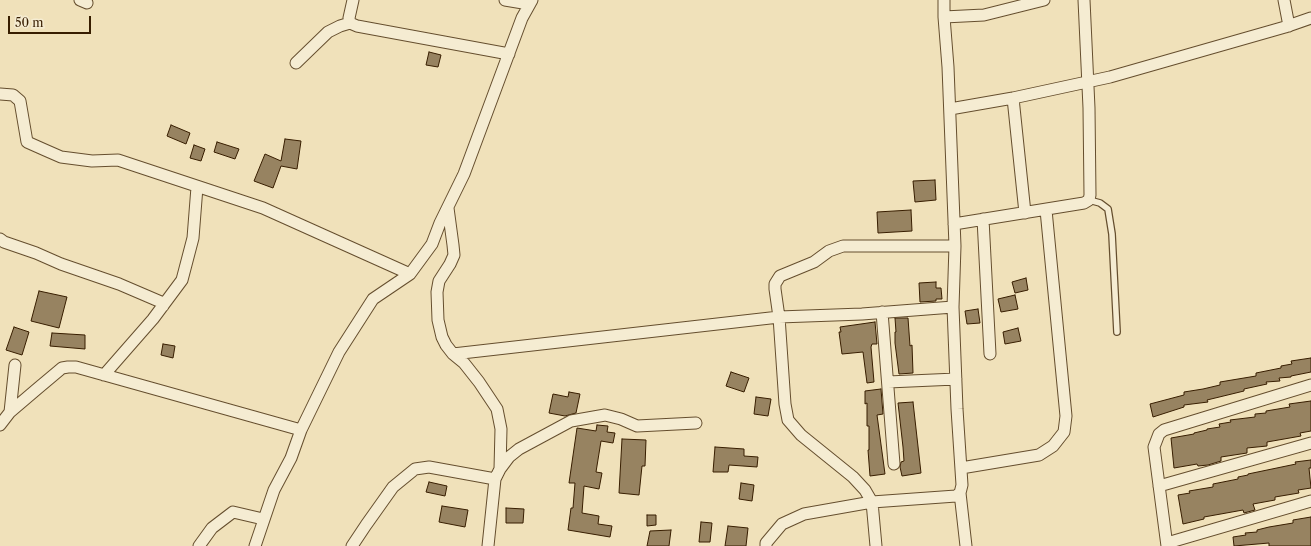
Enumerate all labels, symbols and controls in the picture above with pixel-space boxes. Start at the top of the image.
scale bar [10,8,93,34]
text: 50 m [15,15,44,30]

